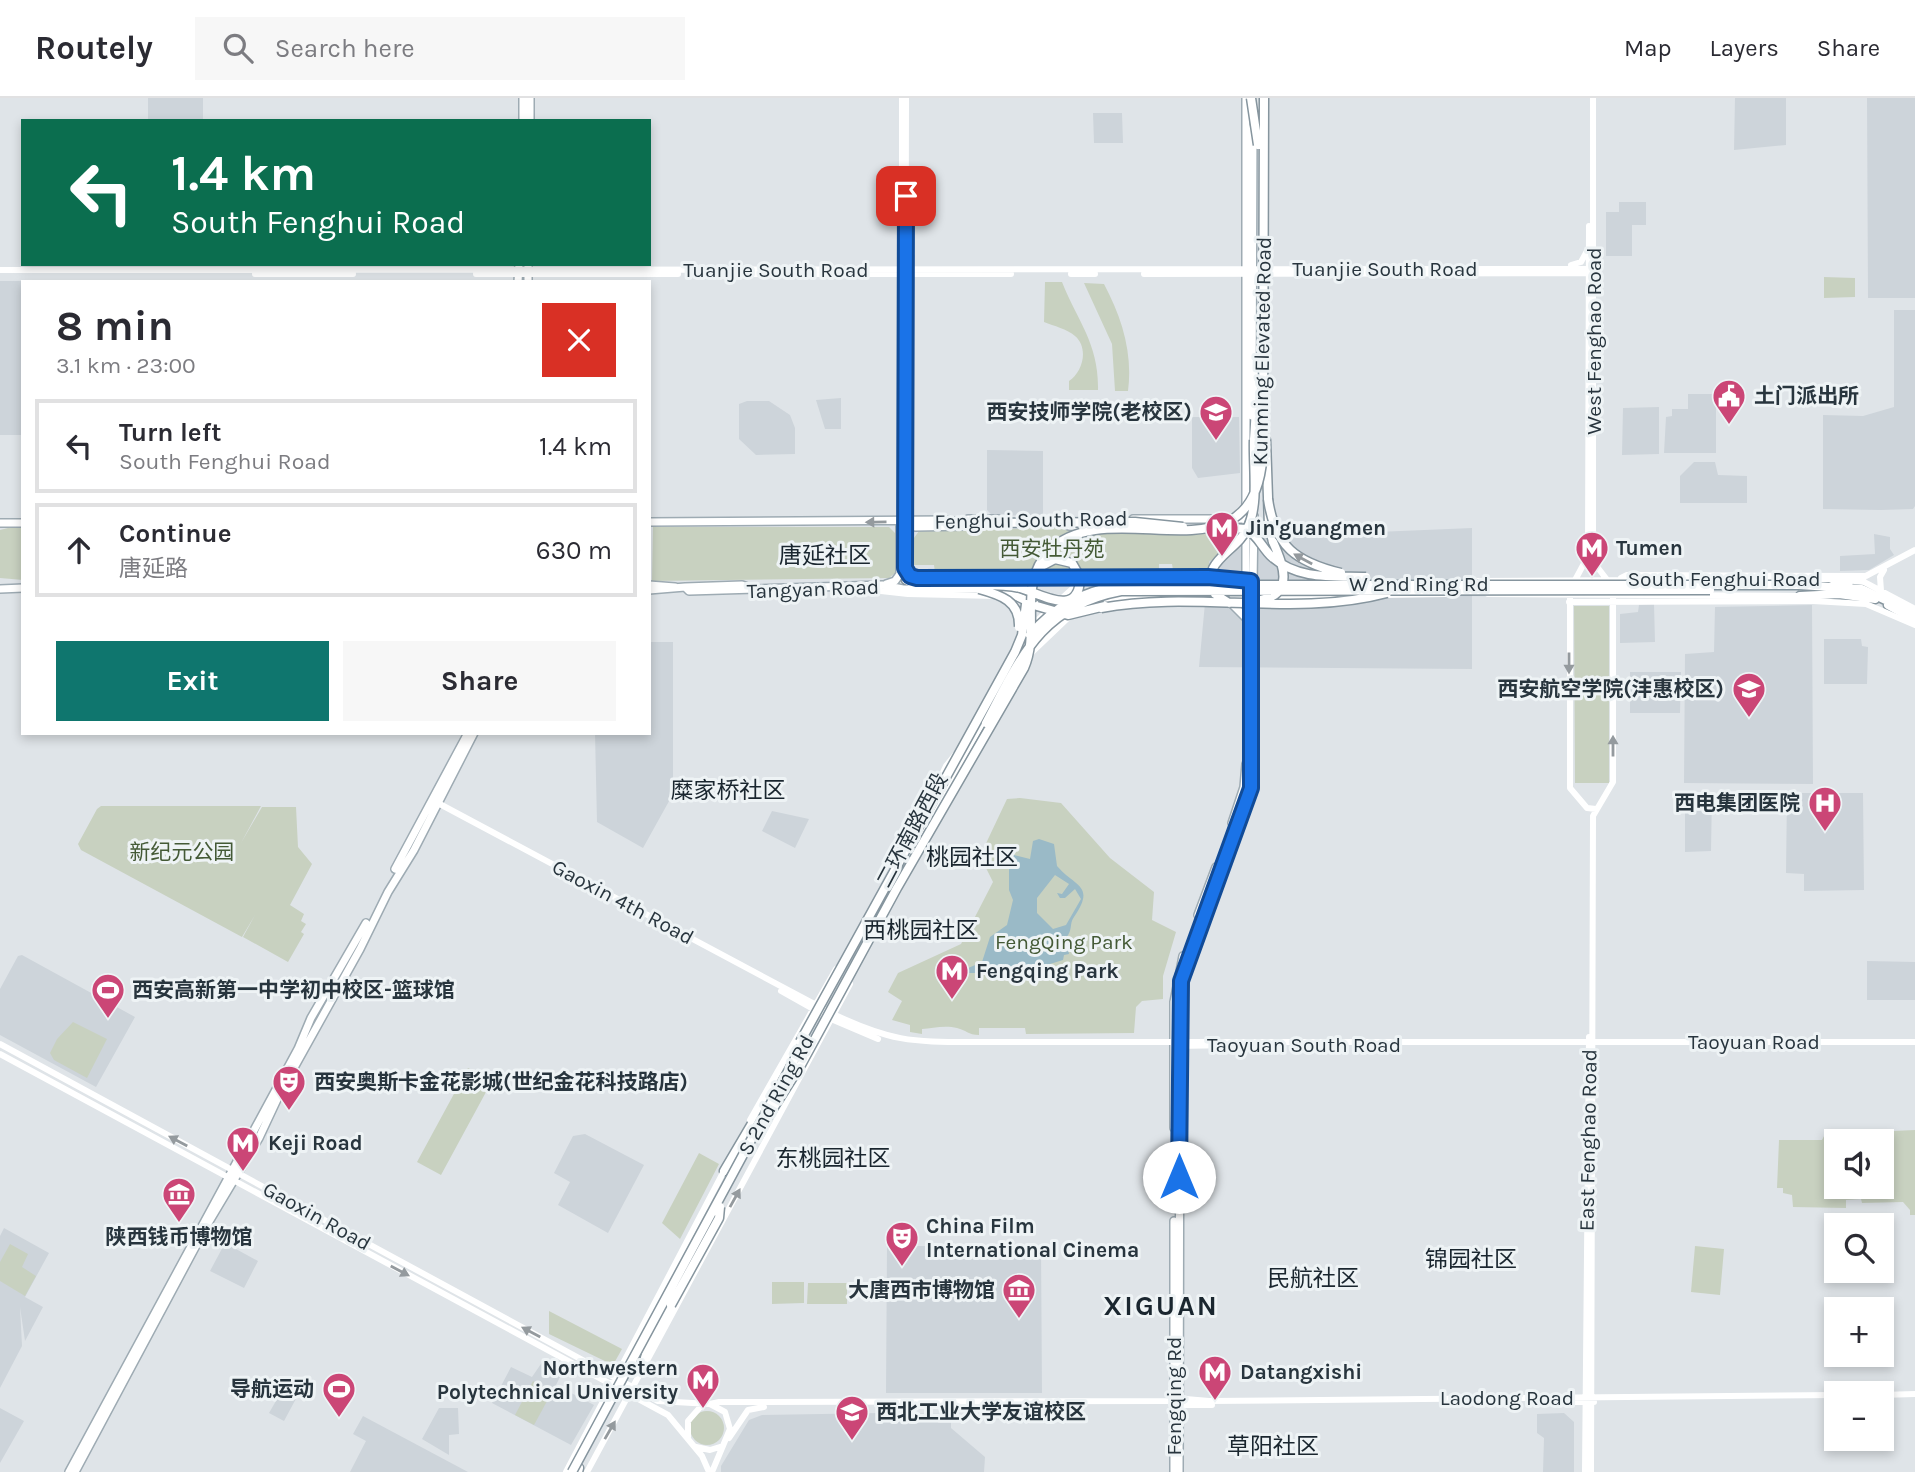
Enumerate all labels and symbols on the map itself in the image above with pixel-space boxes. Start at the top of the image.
pin [876,166,936,226]
street label: Kunming Elevated Road [1248,237,1276,465]
street label: West Fenghao Road [1582,247,1606,435]
street label: Tuanjie South Road [1292,257,1478,281]
street label: Tuanjie South Road [683,258,869,282]
public building icon: 土门派出所 [1710,377,1748,426]
place label: 土门派出所 [1754,384,1859,408]
school or university icon: 西安技师学院(老校区) [1197,393,1235,442]
place label: 西安技师学院(老校区) [986,400,1192,424]
street label: Fenghui South Road [934,506,1128,534]
metro station icon: Jin'guangmen [1203,509,1241,558]
one-way arrow [865,516,887,528]
place label: Jin'guangmen [1246,516,1386,540]
metro station icon: Tumen [1573,529,1611,578]
place label: Tumen [1616,536,1683,560]
park label: 西安牡丹苑 [1000,537,1105,561]
district label: 唐延社区 [779,542,871,569]
one-way arrow [1294,553,1313,565]
street label: South Fenghui Road [1627,567,1821,591]
street label: W 2nd Ring Rd [1349,572,1489,596]
street label: Tangyan Road [746,575,880,603]
one-way arrow [1563,652,1575,674]
school or university icon: 西安航空学院(沣惠校区) [1730,670,1768,719]
place label: 西安航空学院(沣惠校区) [1497,677,1724,701]
one-way arrow [1607,735,1619,757]
street label: 二环南路西段 [872,769,952,891]
district label: 糜家桥社区 [671,777,786,804]
hospital icon: 西电集团医院 [1806,784,1844,833]
place label: 西电集团医院 [1674,791,1800,815]
park label: 新纪元公园 [130,840,235,864]
district label: 桃园社区 [926,844,1018,871]
street label: Gaoxin 4th Road [548,855,698,949]
district label: 西桃园社区 [864,917,979,944]
park label: FengQing Park [995,930,1133,954]
metro station icon: Fengqing Park [933,952,971,1001]
place label: Fengqing Park [976,959,1119,984]
sports icon: 西安高新第一中学初中校区-篮球馆 [89,971,127,1020]
place label: 西安高新第一中学初中校区-篮球馆 [132,978,455,1002]
street label: Taoyuan Road [1688,1030,1820,1054]
street label: S 2nd Ring Rd [733,1031,819,1159]
street label: Taoyuan South Road [1207,1033,1401,1057]
street label: East Fenghao Road [1574,1049,1602,1231]
theatre icon: 西安奥斯卡金花影城(世纪金花科技路店) [270,1063,308,1112]
place label: 西安奥斯卡金花影城(世纪金花科技路店) [314,1070,688,1094]
metro station icon: Keji Road [224,1124,262,1173]
place label: Keji Road [268,1131,363,1155]
one-way arrow [169,1135,188,1147]
position arrow [1142,1140,1216,1214]
district label: 东桃园社区 [776,1145,891,1172]
museum icon: 陕西钱币博物馆 [160,1175,198,1224]
street label: Gaoxin Road [259,1177,375,1255]
one-way arrow [729,1188,741,1208]
place label: China Film International Cinema [926,1214,1139,1262]
theatre icon: China Film International Cinema [883,1219,921,1268]
place label: 陕西钱币博物馆 [106,1225,253,1249]
district label: 锦园社区 [1425,1246,1517,1273]
one-way arrow [390,1264,410,1276]
district label: 民航社区 [1267,1265,1359,1292]
museum icon: 大唐西市博物馆 [1000,1271,1038,1320]
place label: 大唐西市博物馆 [848,1278,995,1302]
district label: XIGUAN [1103,1289,1219,1322]
one-way arrow [521,1326,541,1337]
street label: Fengqing Rd [1162,1336,1186,1456]
metro station icon: Datangxishi [1196,1353,1234,1402]
place label: Northwestern Polytechnical University [437,1356,678,1404]
place label: Datangxishi [1240,1360,1362,1384]
metro station icon: Northwestern Polytechnical University [684,1361,722,1410]
sports icon: 导航运动 [320,1370,358,1419]
place label: 导航运动 [230,1377,314,1401]
street label: Laodong Road [1440,1386,1574,1410]
school or university icon: 西北工业大学友谊校区 [833,1393,871,1442]
place label: 西北工业大学友谊校区 [876,1400,1086,1424]
one-way arrow [604,1420,616,1440]
district label: 草阳社区 [1227,1433,1319,1460]

